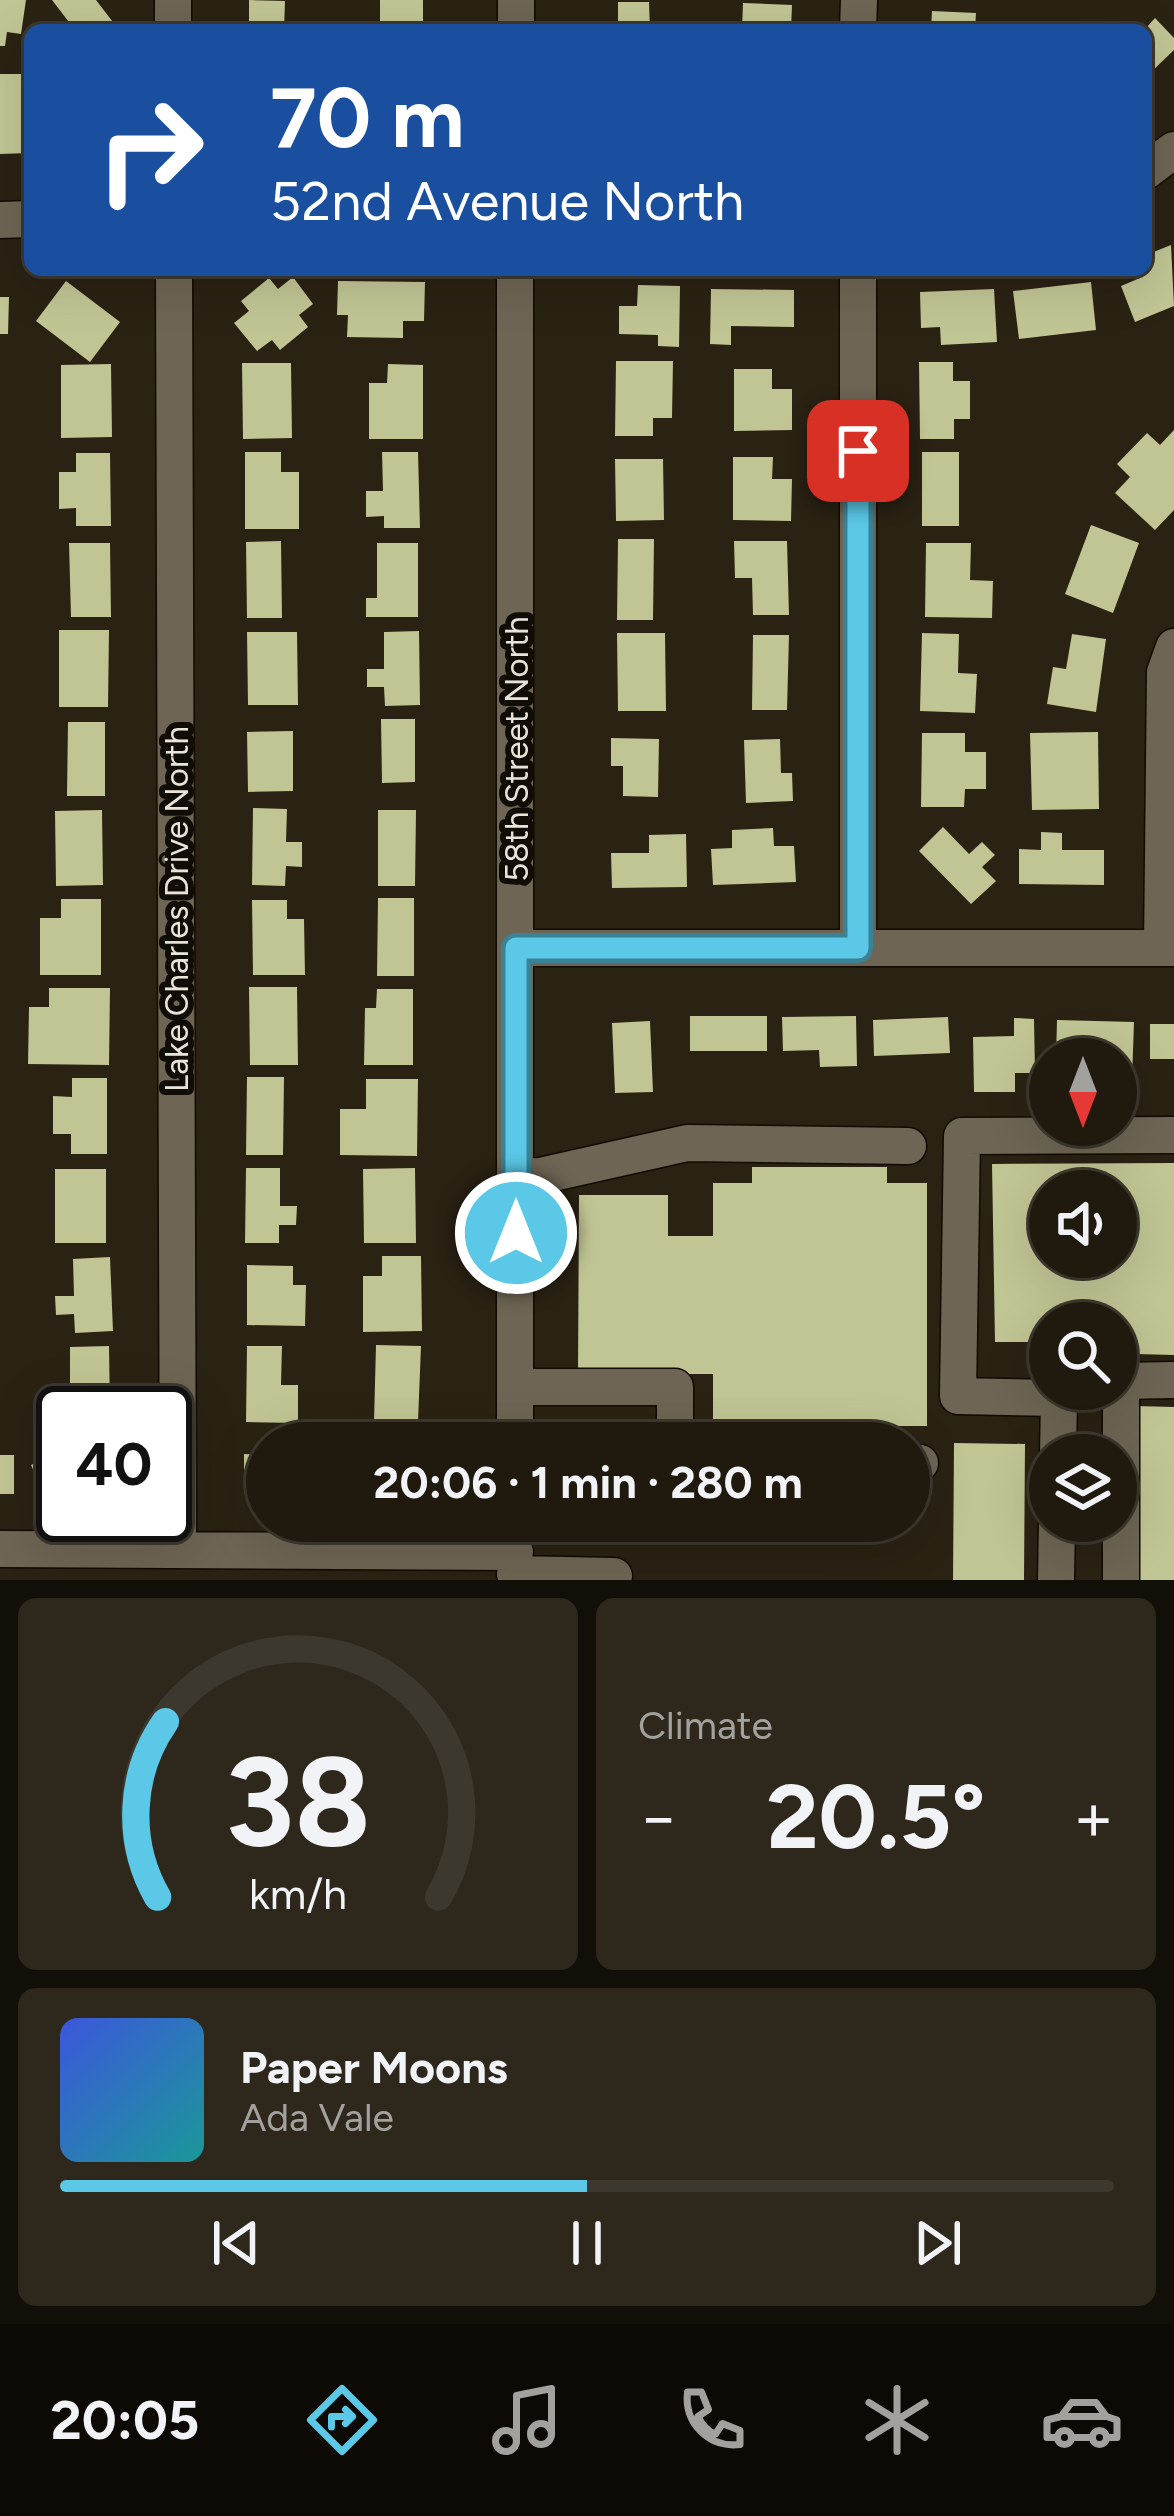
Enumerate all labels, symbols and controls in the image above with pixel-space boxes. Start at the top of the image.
text: 70 m [270,67,464,168]
icon: right [72,72,228,228]
text: 52nd Avenue North [270,169,744,234]
pin [807,400,909,502]
icon: arrive [825,418,891,484]
street label: 58th Street North [497,616,536,882]
street label: Lake Charles Drive North [157,726,196,1092]
north arrow [1029,1038,1137,1146]
map controls [1029,1038,1137,1542]
position arrow [453,1170,579,1296]
button: sound [1029,1170,1137,1278]
button: search [1029,1302,1137,1410]
speed limit sign: 40 [36,1386,192,1542]
button: layers [1029,1434,1137,1542]
text: 20:06 · 1 min · 280 m [373,1455,803,1509]
text: Climate [638,1702,773,1749]
text: 38 [225,1727,371,1877]
text: 20.5° [766,1762,986,1871]
text: − [638,1777,679,1857]
text: + [1073,1777,1114,1857]
text: km/h [249,1868,347,1920]
text: Paper Moons [240,2040,508,2094]
text: Ada Vale [240,2094,394,2141]
icon: previous [203,2210,269,2276]
icon: pause [554,2210,620,2276]
icon: next [905,2210,971,2276]
icon: directions [300,2378,384,2462]
icon: music [485,2378,569,2462]
icon: phone [670,2378,754,2462]
icon: climate [855,2378,939,2462]
icon: car [1040,2378,1124,2462]
text: 20:05 [50,2388,199,2453]

